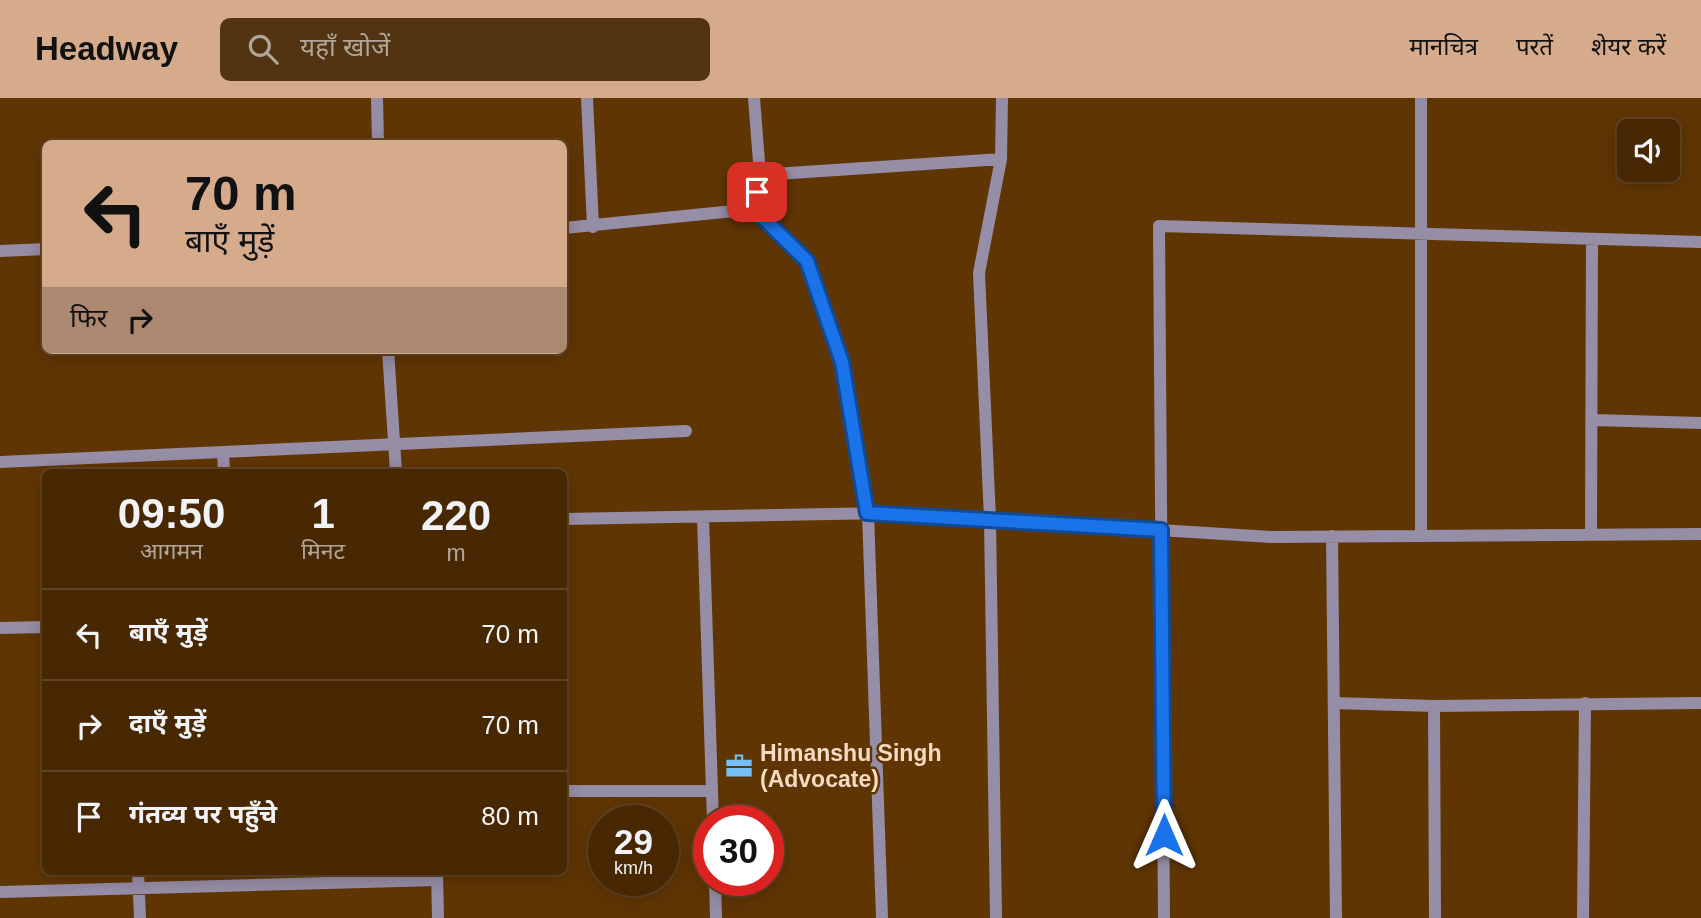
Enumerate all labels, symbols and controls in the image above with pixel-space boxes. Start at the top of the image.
search box [220,18,710,81]
text: Headway [35,30,178,67]
icon: search [244,30,282,68]
text: यहाँ खोजें [300,32,390,62]
text: मानचित्र [1409,33,1478,60]
text: परतें [1516,33,1553,60]
text: शेयर करें [1591,33,1666,60]
map controls [1617,119,1680,182]
button: sound [1617,119,1680,182]
pin [727,162,787,222]
text: 70 m [185,166,297,220]
icon: left [70,168,161,259]
icon: arrive [738,173,776,211]
text: बाएँ मुड़ें [185,223,274,259]
icon: right [121,301,159,339]
text: फिर [70,303,107,333]
text: 09:50 [118,490,225,537]
text: 1 [311,490,335,537]
text: 220 [421,492,491,539]
text: आगमन [140,538,203,564]
text: मिनट [301,538,345,564]
text: m [446,540,466,566]
icon: left [70,616,108,654]
text: बाएँ मुड़ें [129,617,208,647]
text: 70 m [481,619,539,649]
icon: right [70,707,108,745]
text: दाएँ मुड़ें [129,708,206,738]
text: 70 m [481,710,539,740]
place label: Himanshu Singh (Advocate) [760,740,941,792]
office icon: Himanshu Singh (Advocate) [724,751,754,781]
icon: arrive [70,798,108,836]
position arrow [1127,798,1201,872]
text: गंतव्य पर पहुँचे [129,799,277,829]
text: 80 m [481,801,539,831]
speed limit sign: 30 [693,805,784,896]
text: 29 [614,822,653,861]
text: km/h [614,858,653,878]

